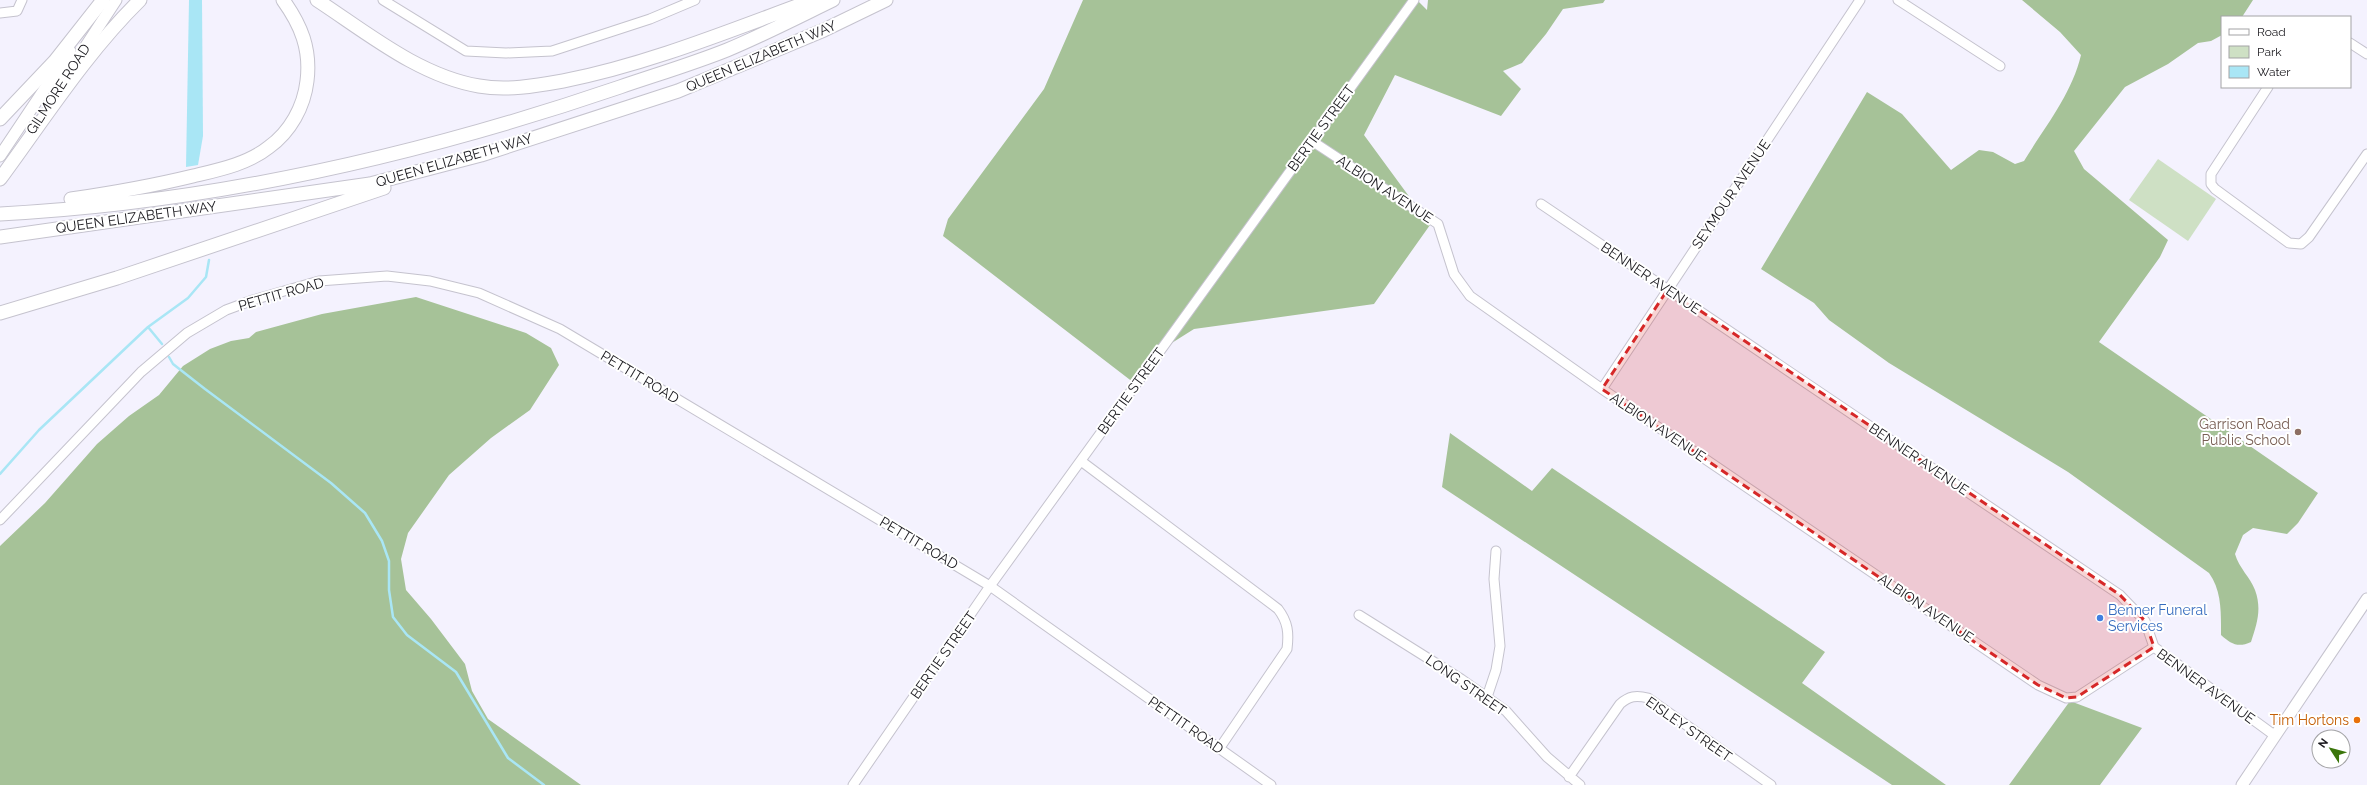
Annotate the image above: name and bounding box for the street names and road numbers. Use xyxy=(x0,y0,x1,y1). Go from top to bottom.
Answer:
street label: QUEEN ELIZABETH WAY xyxy=(683,17,839,95)
street label: GILMORE ROAD xyxy=(23,41,93,137)
street label: BERTIE STREET xyxy=(1284,81,1358,174)
street label: QUEEN ELIZABETH WAY xyxy=(374,130,534,190)
street label: SEYMOUR AVENUE xyxy=(1688,136,1774,252)
street label: ALBION AVENUE xyxy=(1334,152,1436,226)
street label: QUEEN ELIZABETH WAY xyxy=(55,198,217,236)
street label: BENNER AVENUE xyxy=(1598,239,1704,317)
street label: PETTIT ROAD xyxy=(236,274,326,314)
street label: BERTIE STREET xyxy=(1094,344,1168,437)
street label: PETTIT ROAD xyxy=(598,347,682,407)
street label: ALBION AVENUE xyxy=(1607,389,1709,465)
street label: BENNER AVENUE xyxy=(1866,420,1972,498)
street label: PETTIT ROAD xyxy=(877,513,961,573)
street label: ALBION AVENUE xyxy=(1875,570,1977,646)
street label: BERTIE STREET xyxy=(907,608,979,702)
street label: BENNER AVENUE xyxy=(2154,645,2258,727)
street label: LONG STREET xyxy=(1423,651,1510,719)
street label: PETTIT ROAD xyxy=(1145,693,1227,757)
street label: EISLEY STREET xyxy=(1643,693,1735,765)

